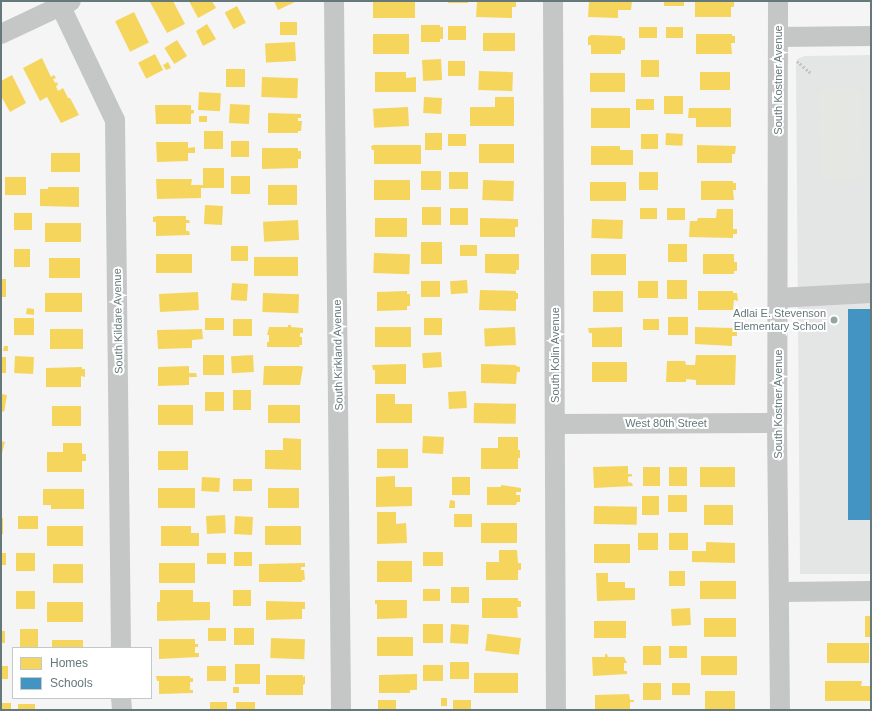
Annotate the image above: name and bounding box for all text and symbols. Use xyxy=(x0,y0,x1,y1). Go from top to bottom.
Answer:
street label: South Kostner Avenue xyxy=(771,25,785,135)
street label: South Kildare Avenue xyxy=(110,268,126,374)
street label: South Kirkland Avenue xyxy=(330,299,346,411)
street label: South Kolin Avenue xyxy=(548,307,562,403)
place label: Adlai E. Stevenson Elementary School xyxy=(733,307,826,333)
marker: Adlai E. Stevenson Elementary School xyxy=(829,315,839,325)
street label: South Kostner Avenue xyxy=(771,349,785,459)
street label: West 80th Street xyxy=(625,416,707,430)
legend xyxy=(12,647,152,699)
text: Homes xyxy=(50,656,88,670)
text: Schools xyxy=(50,676,93,690)

